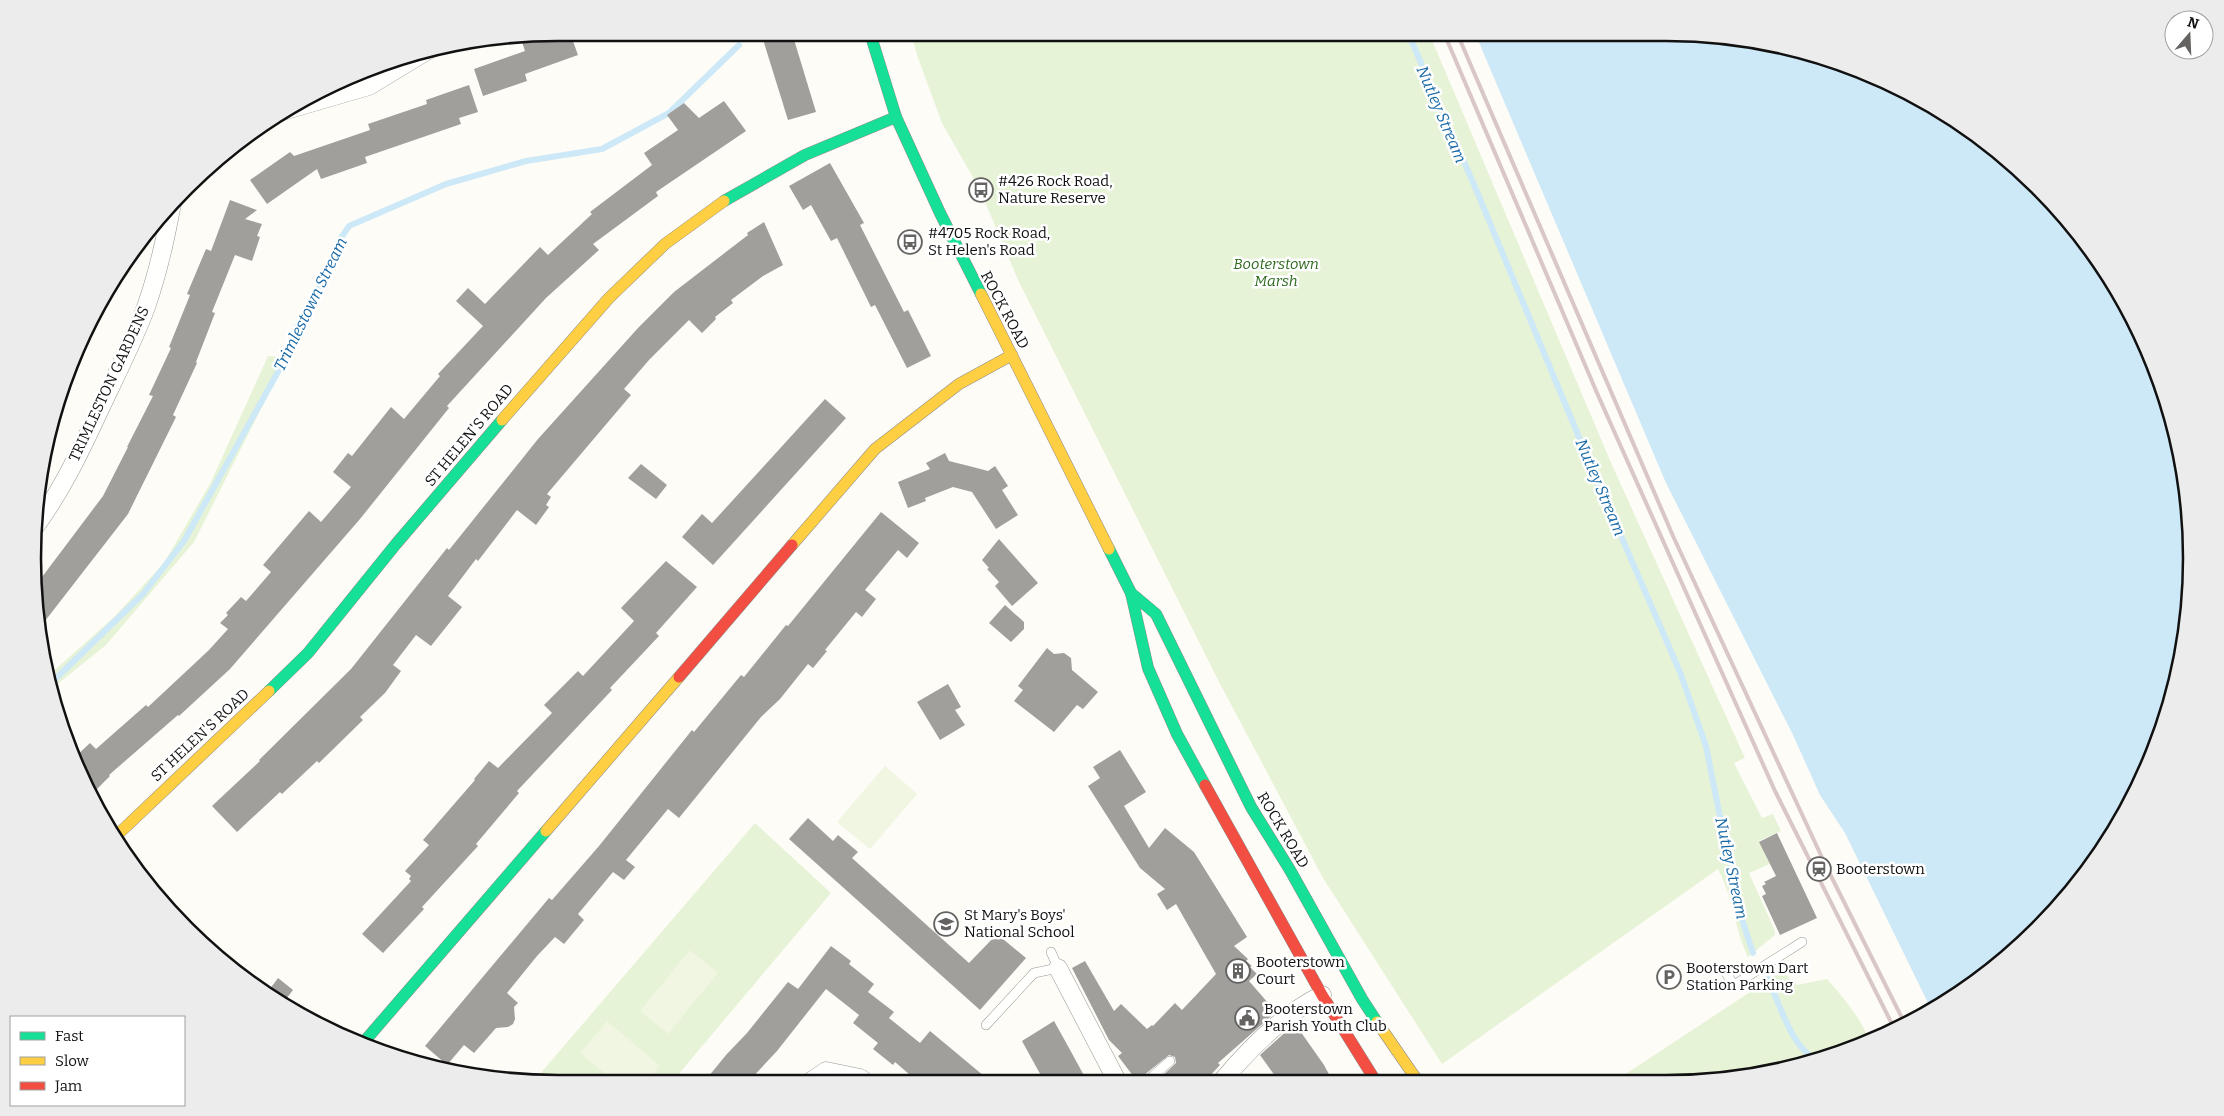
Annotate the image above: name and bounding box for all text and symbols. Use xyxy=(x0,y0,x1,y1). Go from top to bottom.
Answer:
north arrow xyxy=(2164,10,2214,60)
text: N xyxy=(2185,13,2201,33)
water label: Nutley Stream xyxy=(1413,63,1471,166)
place label: #426 Rock Road, Nature Reserve xyxy=(998,172,1113,207)
bus stop icon: #426 Rock Road, Nature Reserve xyxy=(968,177,994,203)
place label: #4705 Rock Road, St Helen's Road xyxy=(928,224,1050,259)
bus stop icon: #4705 Rock Road, St Helen's Road xyxy=(897,229,923,255)
water label: Trimlestown Stream xyxy=(270,234,351,374)
park label: Booterstown Marsh xyxy=(1233,255,1319,290)
street label: ROCK ROAD xyxy=(977,268,1033,352)
street label: TRIMLESTON GARDENS xyxy=(65,304,153,464)
street label: ST HELEN'S ROAD xyxy=(421,380,517,490)
water label: Nutley Stream xyxy=(1572,436,1630,539)
street label: ST HELEN'S ROAD xyxy=(147,685,253,785)
street label: ROCK ROAD xyxy=(1253,789,1313,871)
water label: Nutley Stream xyxy=(1711,815,1752,921)
station icon: Booterstown xyxy=(1806,856,1832,882)
place label: Booterstown xyxy=(1836,860,1925,878)
place label: St Mary's Boys' National School xyxy=(964,906,1075,941)
school or university icon: St Mary's Boys' National School xyxy=(933,911,959,937)
place label: Booterstown Court xyxy=(1256,953,1345,988)
building icon: Booterstown Court xyxy=(1225,958,1251,984)
place label: Booterstown Dart Station Parking xyxy=(1686,959,1809,994)
parking icon: Booterstown Dart Station Parking xyxy=(1656,964,1682,990)
place label: Booterstown Parish Youth Club xyxy=(1264,1000,1387,1035)
public building icon: Booterstown Parish Youth Club xyxy=(1234,1005,1260,1031)
legend xyxy=(10,1016,185,1106)
text: Fast xyxy=(55,1027,84,1045)
text: Slow xyxy=(55,1052,90,1070)
text: Jam xyxy=(54,1077,83,1095)

